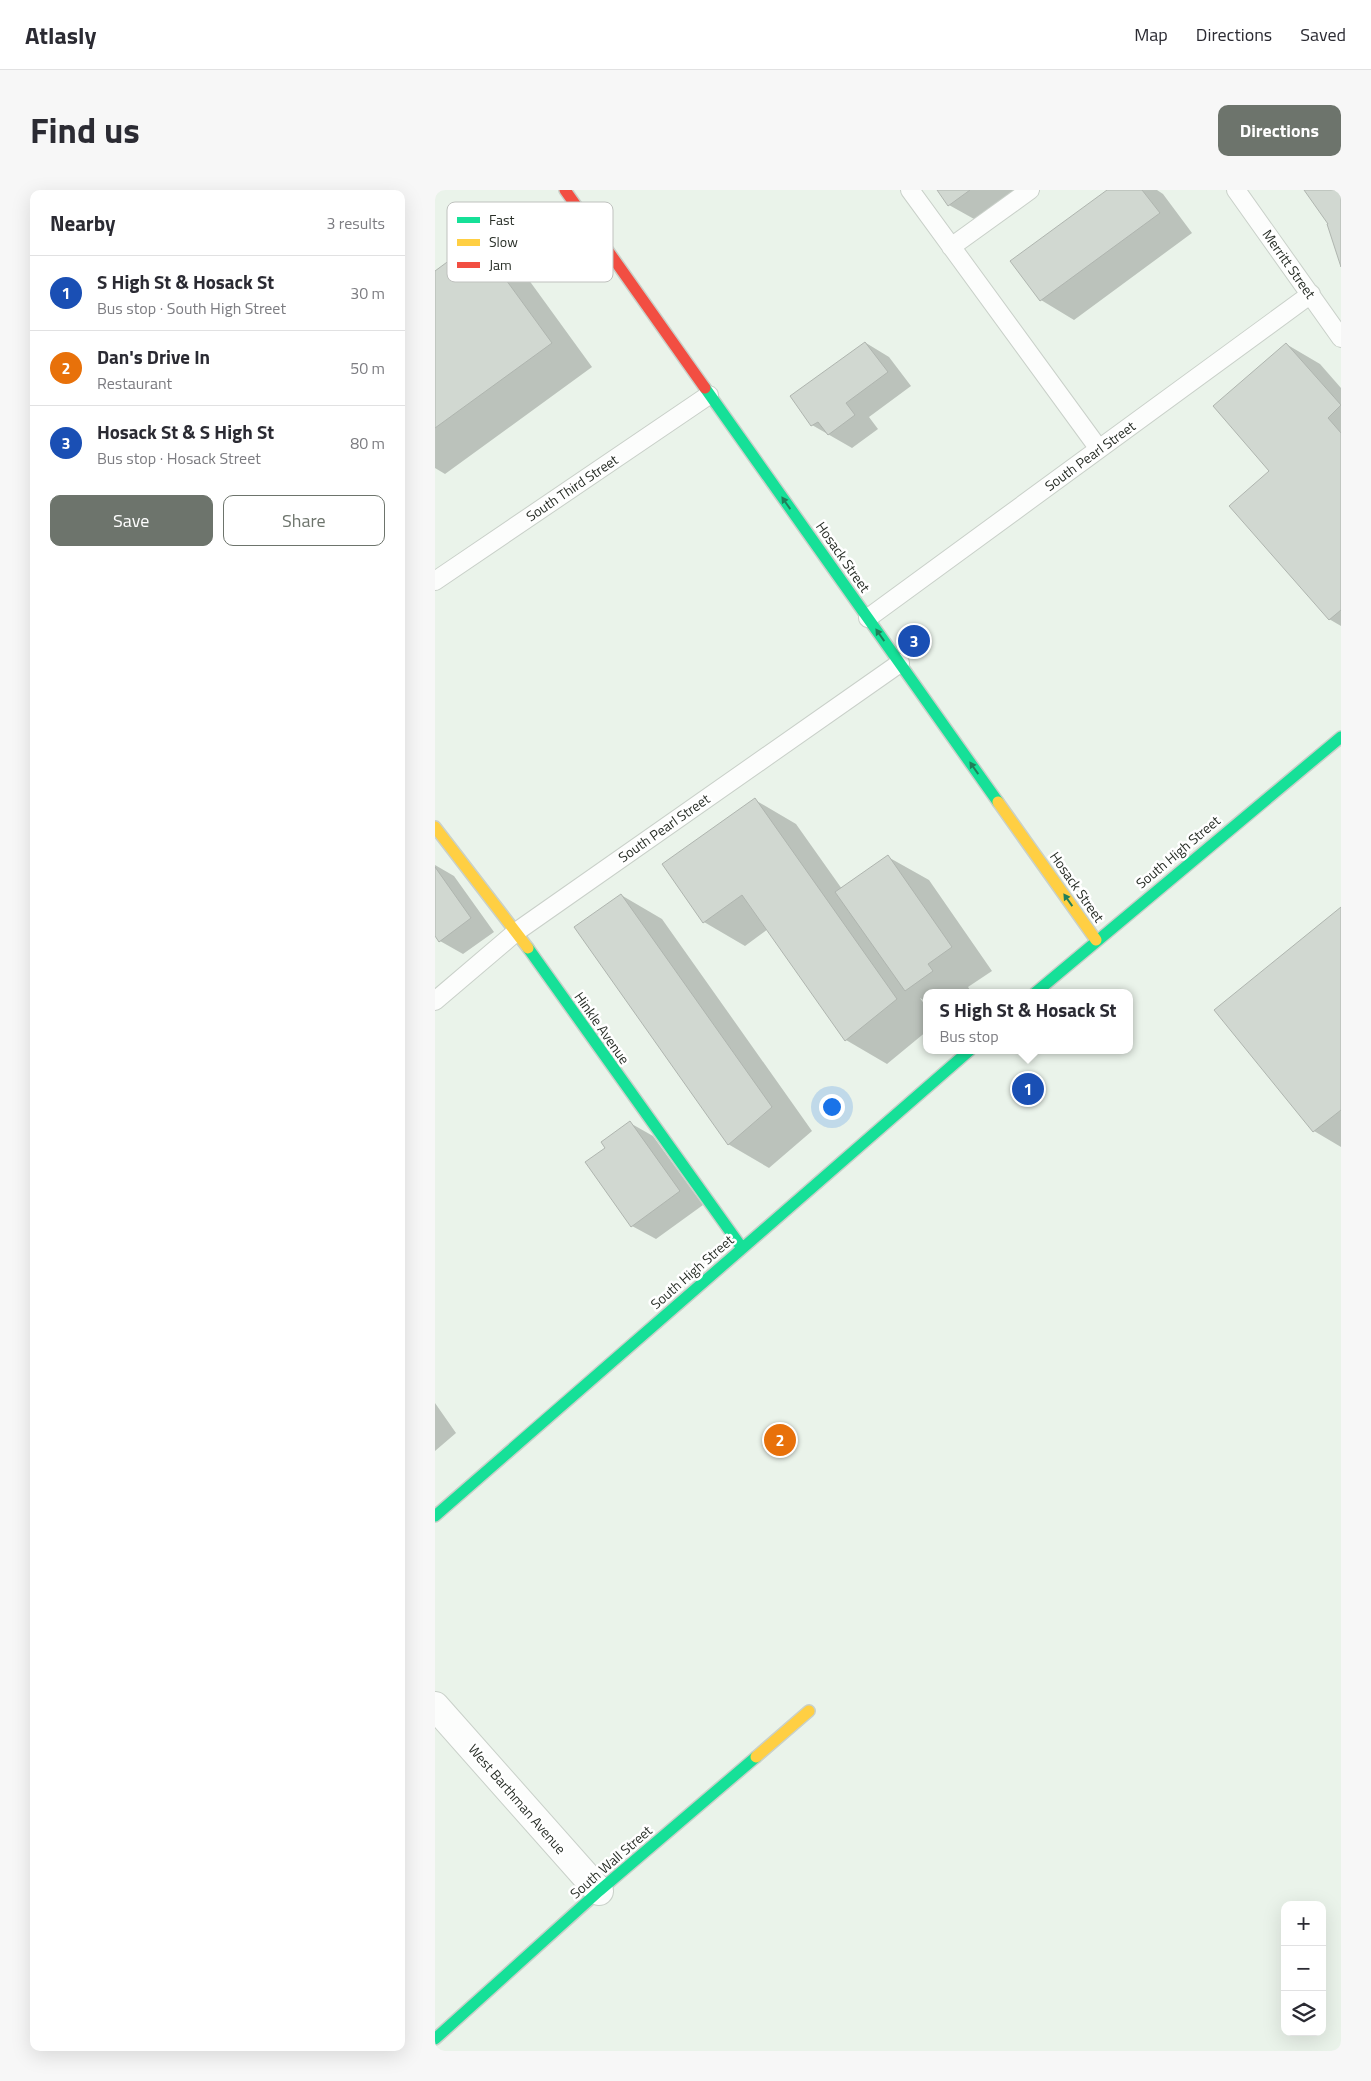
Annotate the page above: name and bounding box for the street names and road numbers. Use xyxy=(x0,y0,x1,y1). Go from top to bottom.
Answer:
street label: Merritt Street xyxy=(1258,225,1321,303)
street label: South Pearl Street xyxy=(1040,415,1139,496)
street label: South Third Street xyxy=(521,449,622,526)
street label: Hosack Street xyxy=(811,517,876,597)
street label: South Pearl Street xyxy=(614,788,714,867)
street label: South High Street xyxy=(1131,810,1224,893)
street label: Hosack Street xyxy=(1045,847,1110,927)
street label: Hinkle Avenue xyxy=(570,987,635,1068)
street label: South High Street xyxy=(645,1229,738,1314)
street label: West Barthman Avenue xyxy=(464,1739,571,1858)
street label: South Wall Street xyxy=(565,1820,656,1903)

